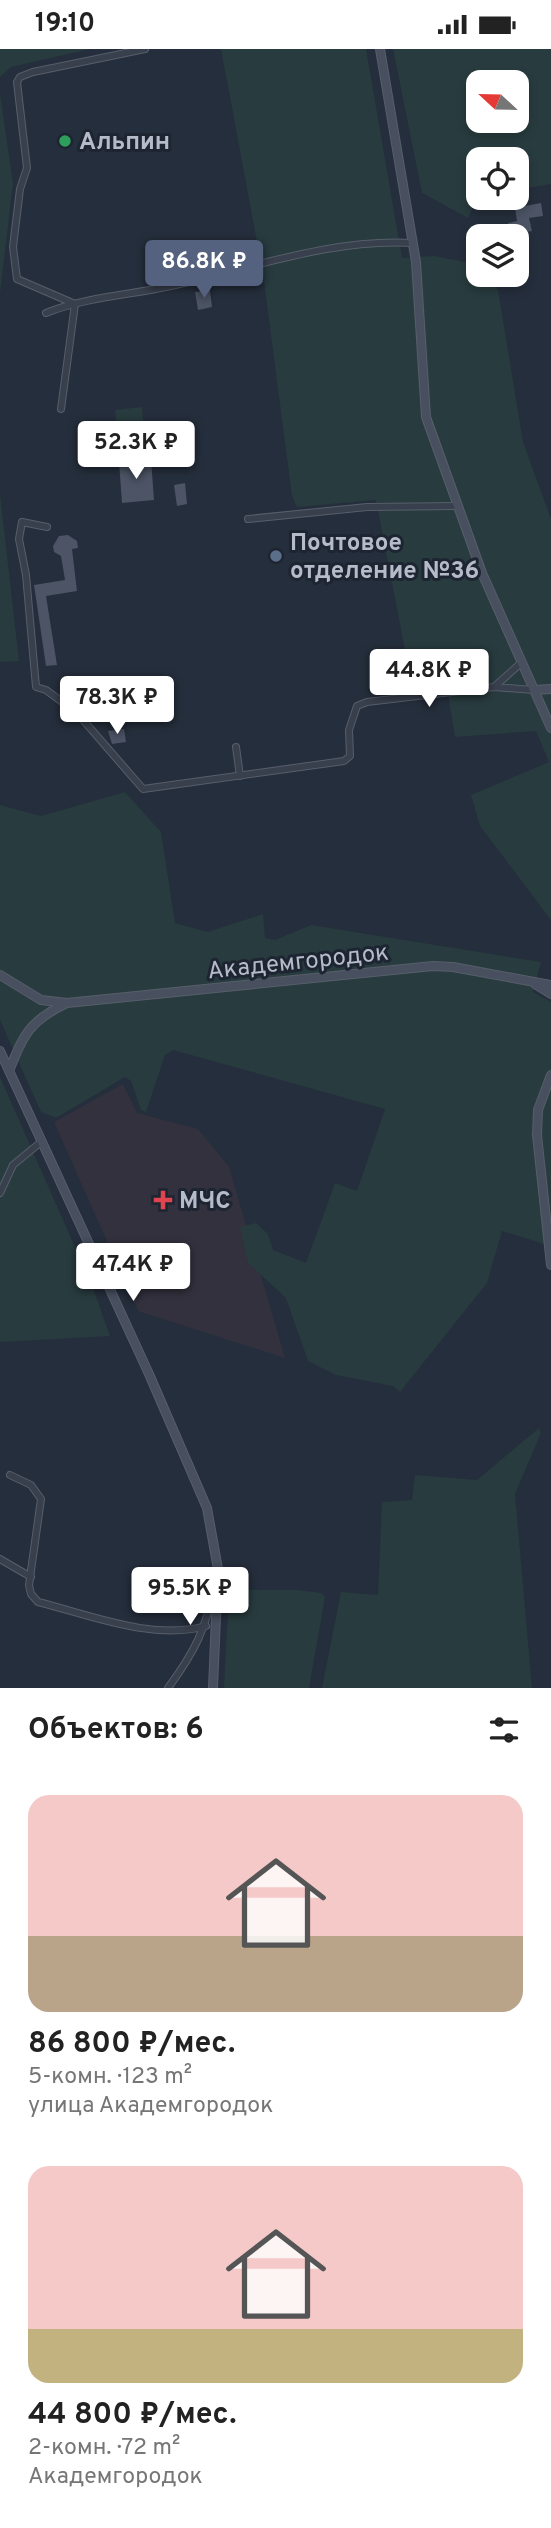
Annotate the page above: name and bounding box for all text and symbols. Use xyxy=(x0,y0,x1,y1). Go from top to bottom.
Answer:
text: 19:10 xyxy=(35,8,95,41)
north arrow xyxy=(466,70,528,133)
map controls xyxy=(466,70,529,287)
place label: Альпин xyxy=(79,128,170,158)
marker: Альпин xyxy=(57,133,73,149)
button: locate xyxy=(466,147,529,210)
button: layers xyxy=(466,224,529,287)
pin: 86.8K ₽ xyxy=(139,240,269,300)
text: 86.8K ₽ xyxy=(161,248,247,277)
pin: 52.3K ₽ xyxy=(71,421,201,481)
text: 52.3K ₽ xyxy=(94,429,178,458)
place label: Почтовое отделение №36 xyxy=(290,529,479,587)
marker: Почтовое отделение №36 xyxy=(268,548,284,564)
pin: 44.8K ₽ xyxy=(364,649,494,709)
text: 44.8K ₽ xyxy=(386,657,472,686)
pin: 78.3K ₽ xyxy=(52,677,182,736)
text: 78.3K ₽ xyxy=(76,684,158,713)
street label: Академгородок xyxy=(206,939,390,987)
place label: МЧС xyxy=(179,1187,230,1217)
marker: МЧС xyxy=(153,1190,173,1210)
pin: 47.4K ₽ xyxy=(68,1243,198,1303)
text: 47.4K ₽ xyxy=(92,1251,174,1280)
pin: 95.5K ₽ xyxy=(125,1567,255,1627)
text: 95.5K ₽ xyxy=(148,1575,232,1604)
icon: filters xyxy=(485,1711,523,1749)
text: Объектов: 6 xyxy=(28,1712,204,1749)
icon: home xyxy=(213,1840,339,1966)
text: 86 800 ₽/мес. xyxy=(28,2026,235,2063)
text: 5-комн. · 123 m² xyxy=(28,2063,192,2092)
text: улица Академгородок xyxy=(28,2092,273,2121)
icon: home xyxy=(213,2211,339,2337)
text: 44 800 ₽/мес. xyxy=(28,2397,237,2434)
text: 2-комн. · 72 m² xyxy=(28,2434,180,2463)
text: Академгородок xyxy=(28,2463,203,2492)

